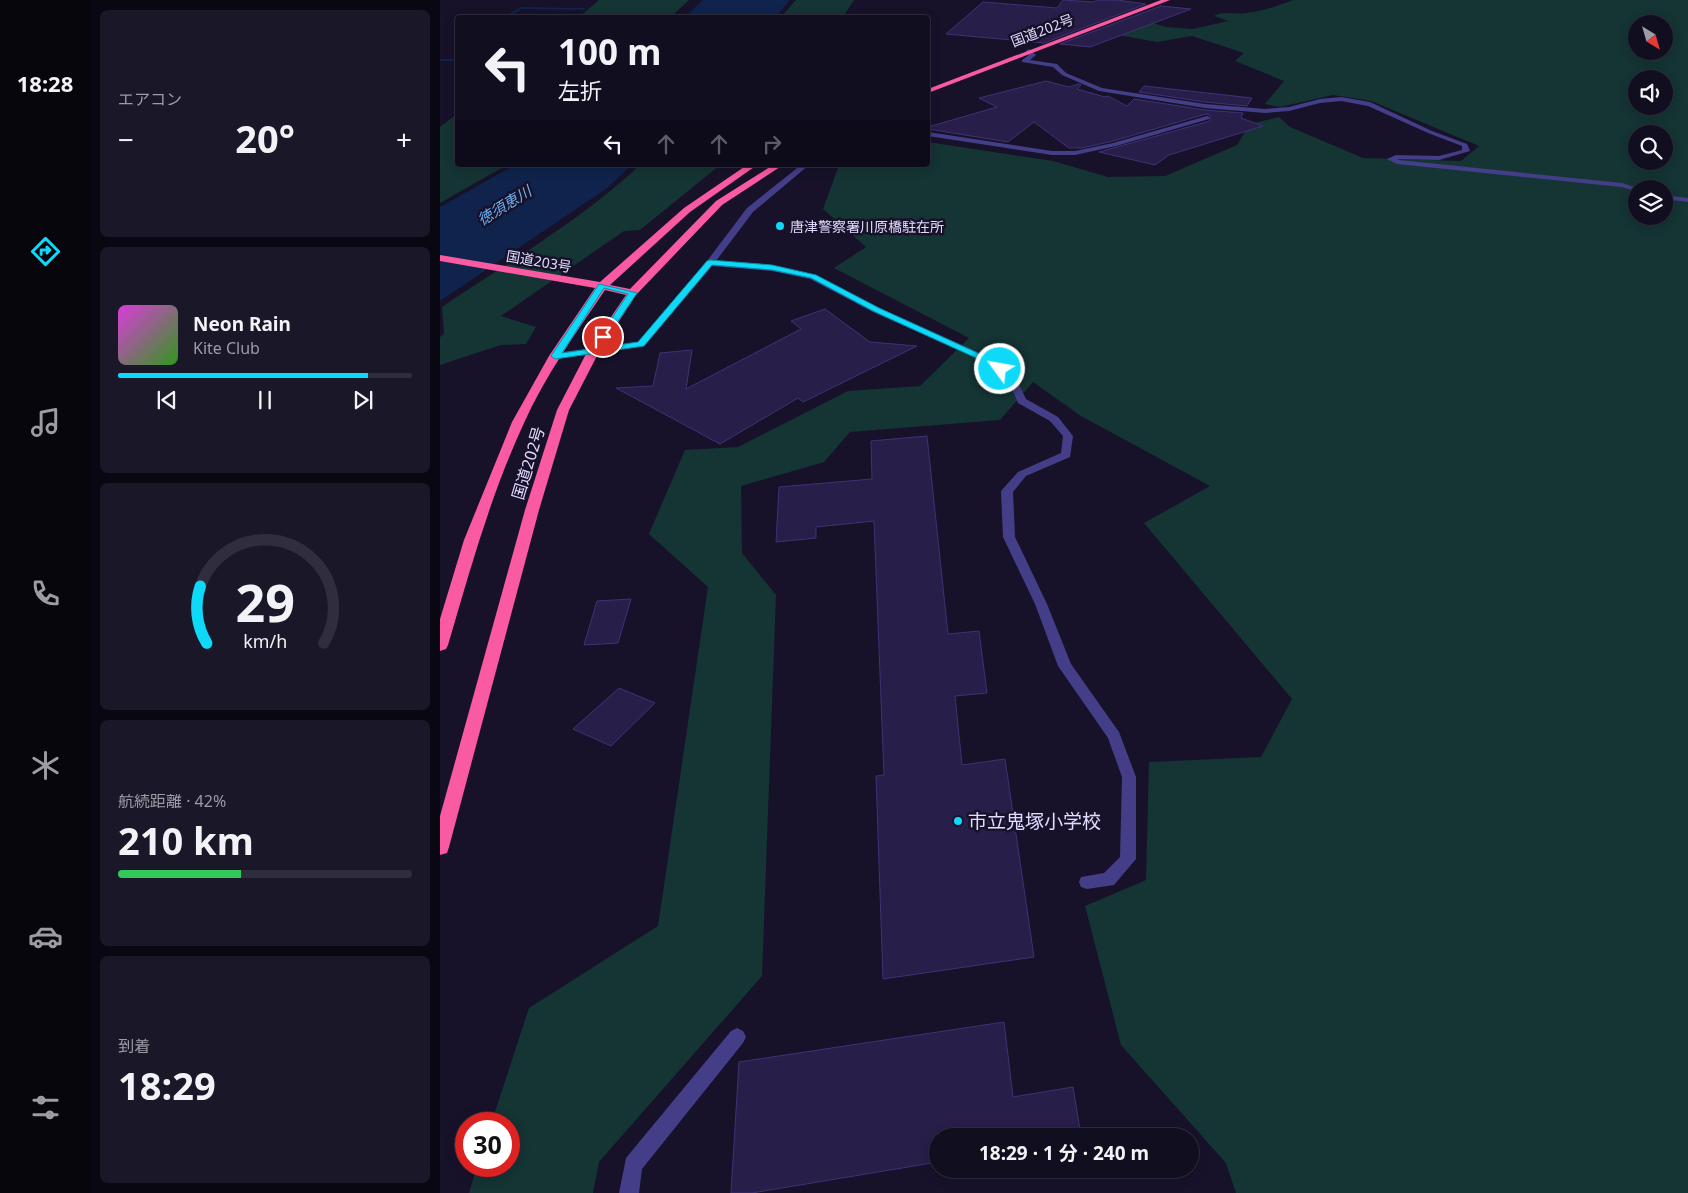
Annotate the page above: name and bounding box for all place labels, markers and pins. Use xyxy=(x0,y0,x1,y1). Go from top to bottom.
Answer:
place label: 唐津警察署川原橋駐在所 xyxy=(790,217,944,236)
marker: 唐津警察署川原橋駐在所 xyxy=(774,220,786,232)
pin xyxy=(582,316,624,358)
place label: 市立鬼塚小学校 xyxy=(968,808,1101,834)
marker: 市立鬼塚小学校 xyxy=(952,815,964,827)

